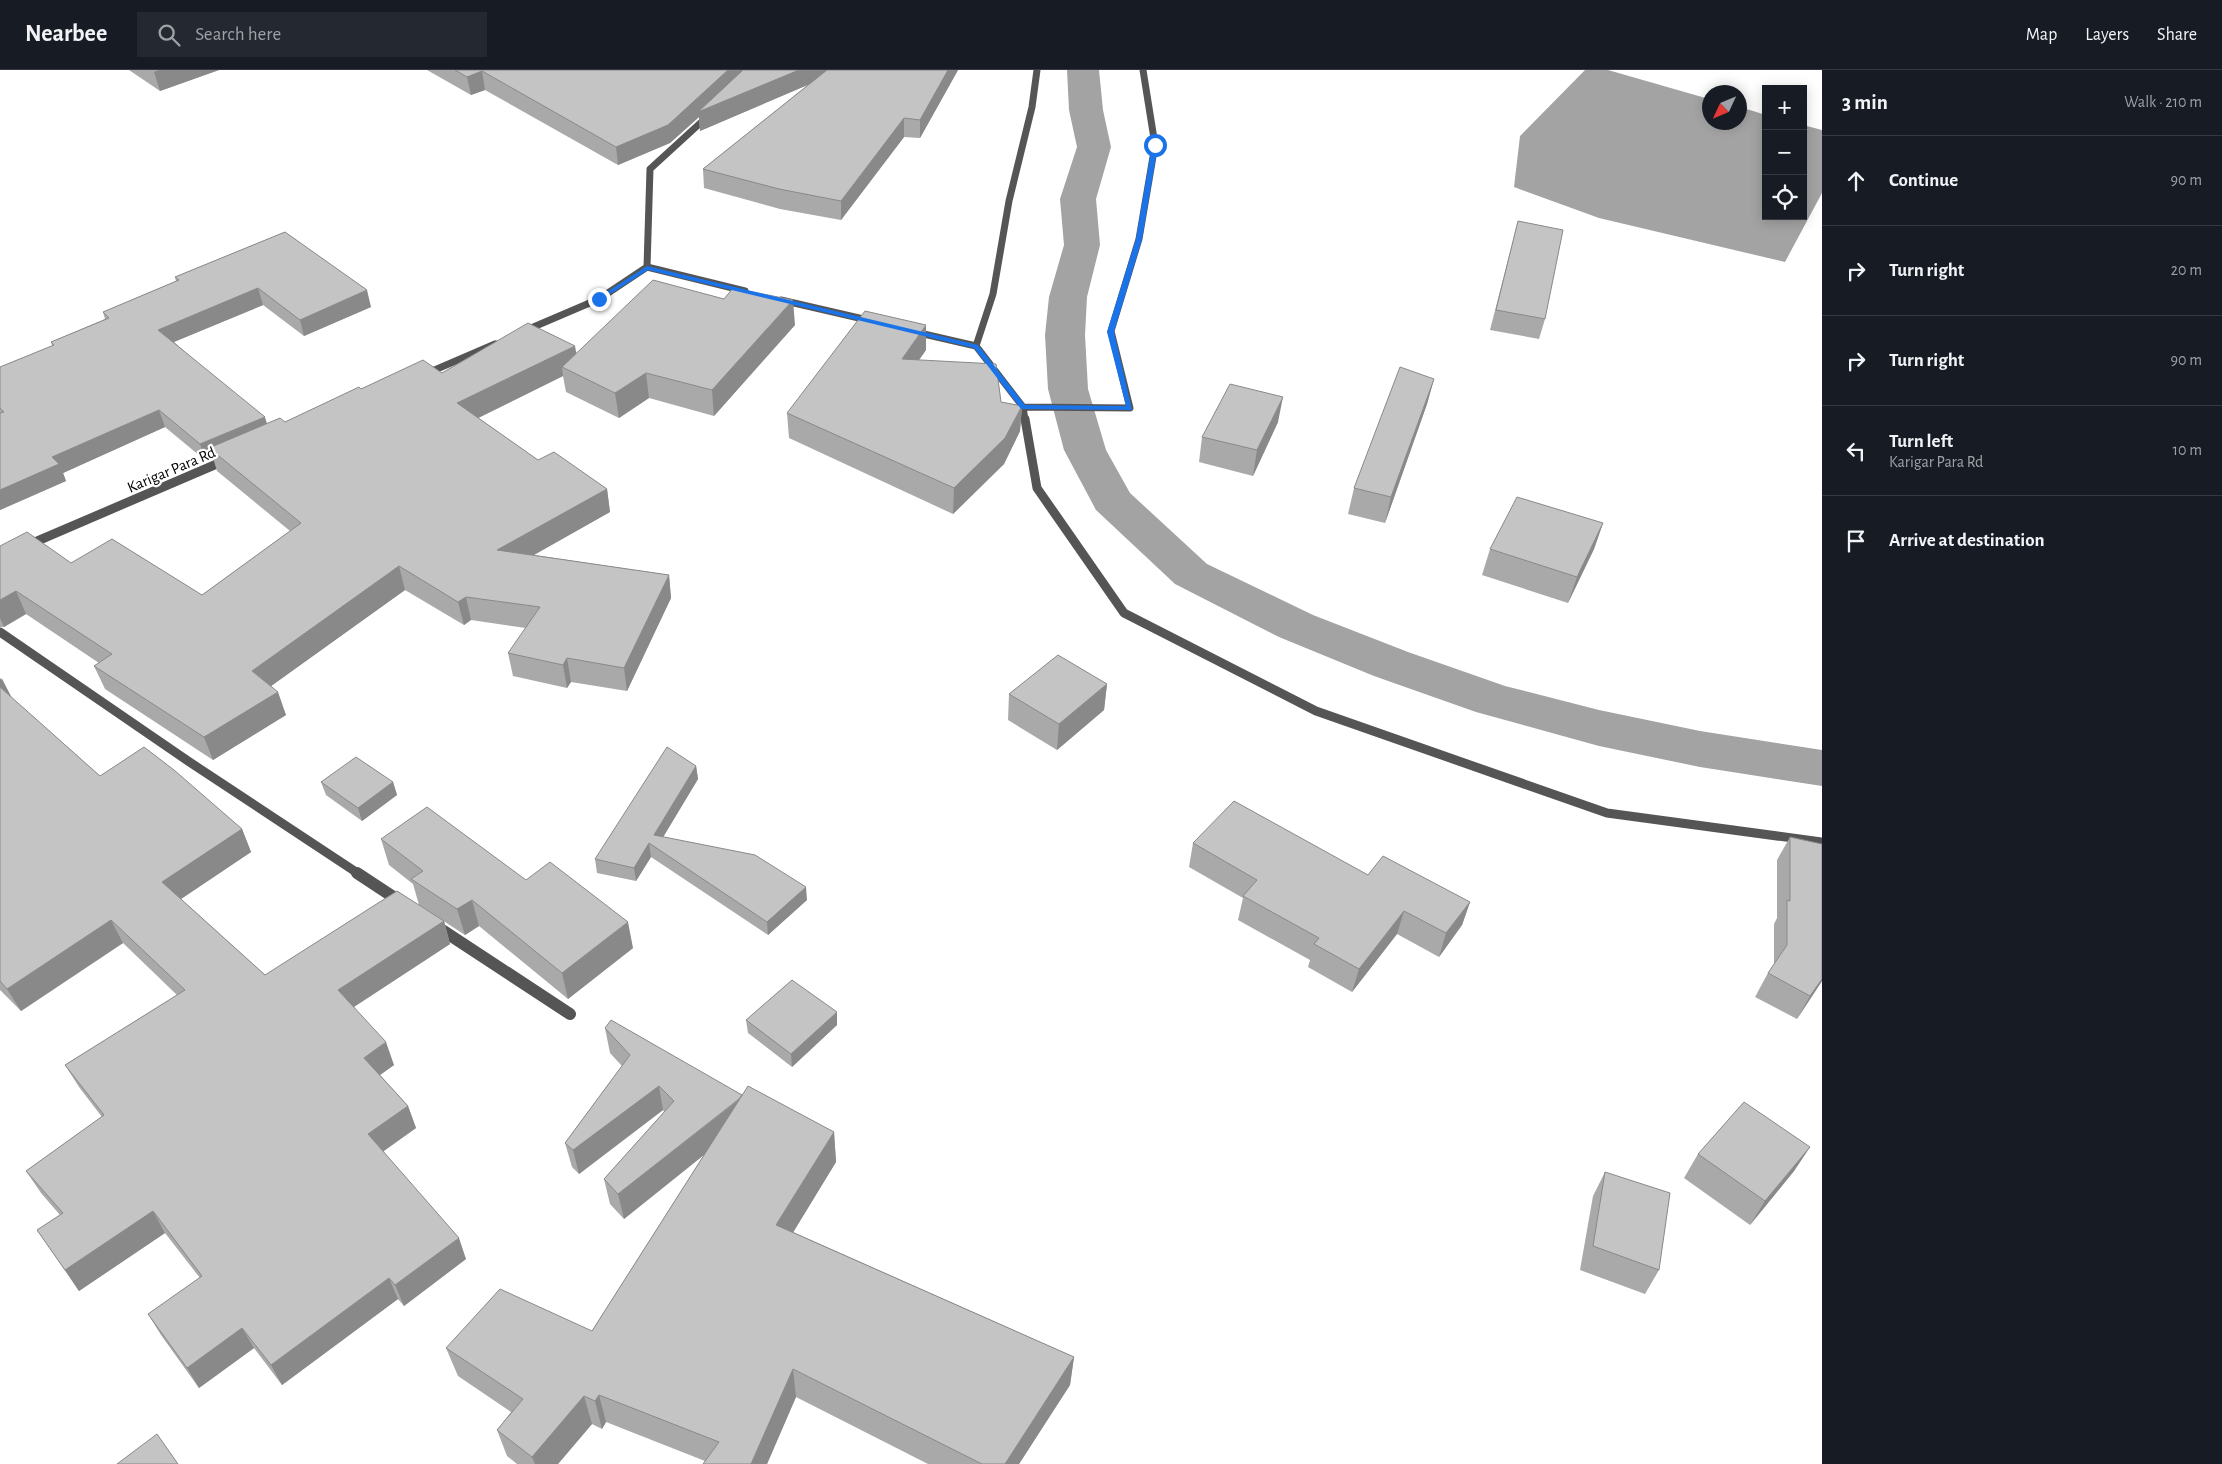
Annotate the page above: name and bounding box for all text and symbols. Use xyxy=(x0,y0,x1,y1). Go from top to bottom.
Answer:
search box xyxy=(137,12,487,57)
icon: search xyxy=(155,21,183,49)
text: Nearbee xyxy=(25,22,107,46)
text: Search here xyxy=(195,25,281,44)
text: Map xyxy=(2026,26,2057,44)
text: Layers xyxy=(2085,26,2129,44)
text: Share xyxy=(2157,26,2197,44)
north arrow xyxy=(1702,85,1747,130)
map controls xyxy=(1762,85,1807,220)
button: + xyxy=(1762,85,1807,130)
text: 3 min xyxy=(1842,92,1888,113)
text: Walk · 210 m xyxy=(2124,94,2202,110)
button: − xyxy=(1762,130,1807,175)
route start xyxy=(1144,134,1167,157)
icon: ahead xyxy=(1842,167,1870,195)
text: Continue xyxy=(1889,171,1958,190)
text: 90 m xyxy=(2171,172,2202,188)
button: locate xyxy=(1762,175,1807,220)
icon: right xyxy=(1842,257,1870,285)
text: Turn right xyxy=(1889,261,1964,280)
text: 20 m xyxy=(2171,262,2202,278)
route end xyxy=(588,288,611,311)
icon: right xyxy=(1842,347,1870,375)
text: Turn right xyxy=(1889,351,1964,370)
text: 90 m xyxy=(2171,352,2202,368)
text: Turn left xyxy=(1889,432,1953,451)
icon: left xyxy=(1842,437,1870,465)
text: 10 m xyxy=(2173,442,2202,458)
street label: Karigar Para Rd xyxy=(125,444,218,496)
text: Karigar Para Rd xyxy=(1889,454,1983,470)
icon: arrive xyxy=(1842,527,1870,555)
text: Arrive at destination xyxy=(1889,531,2045,550)

